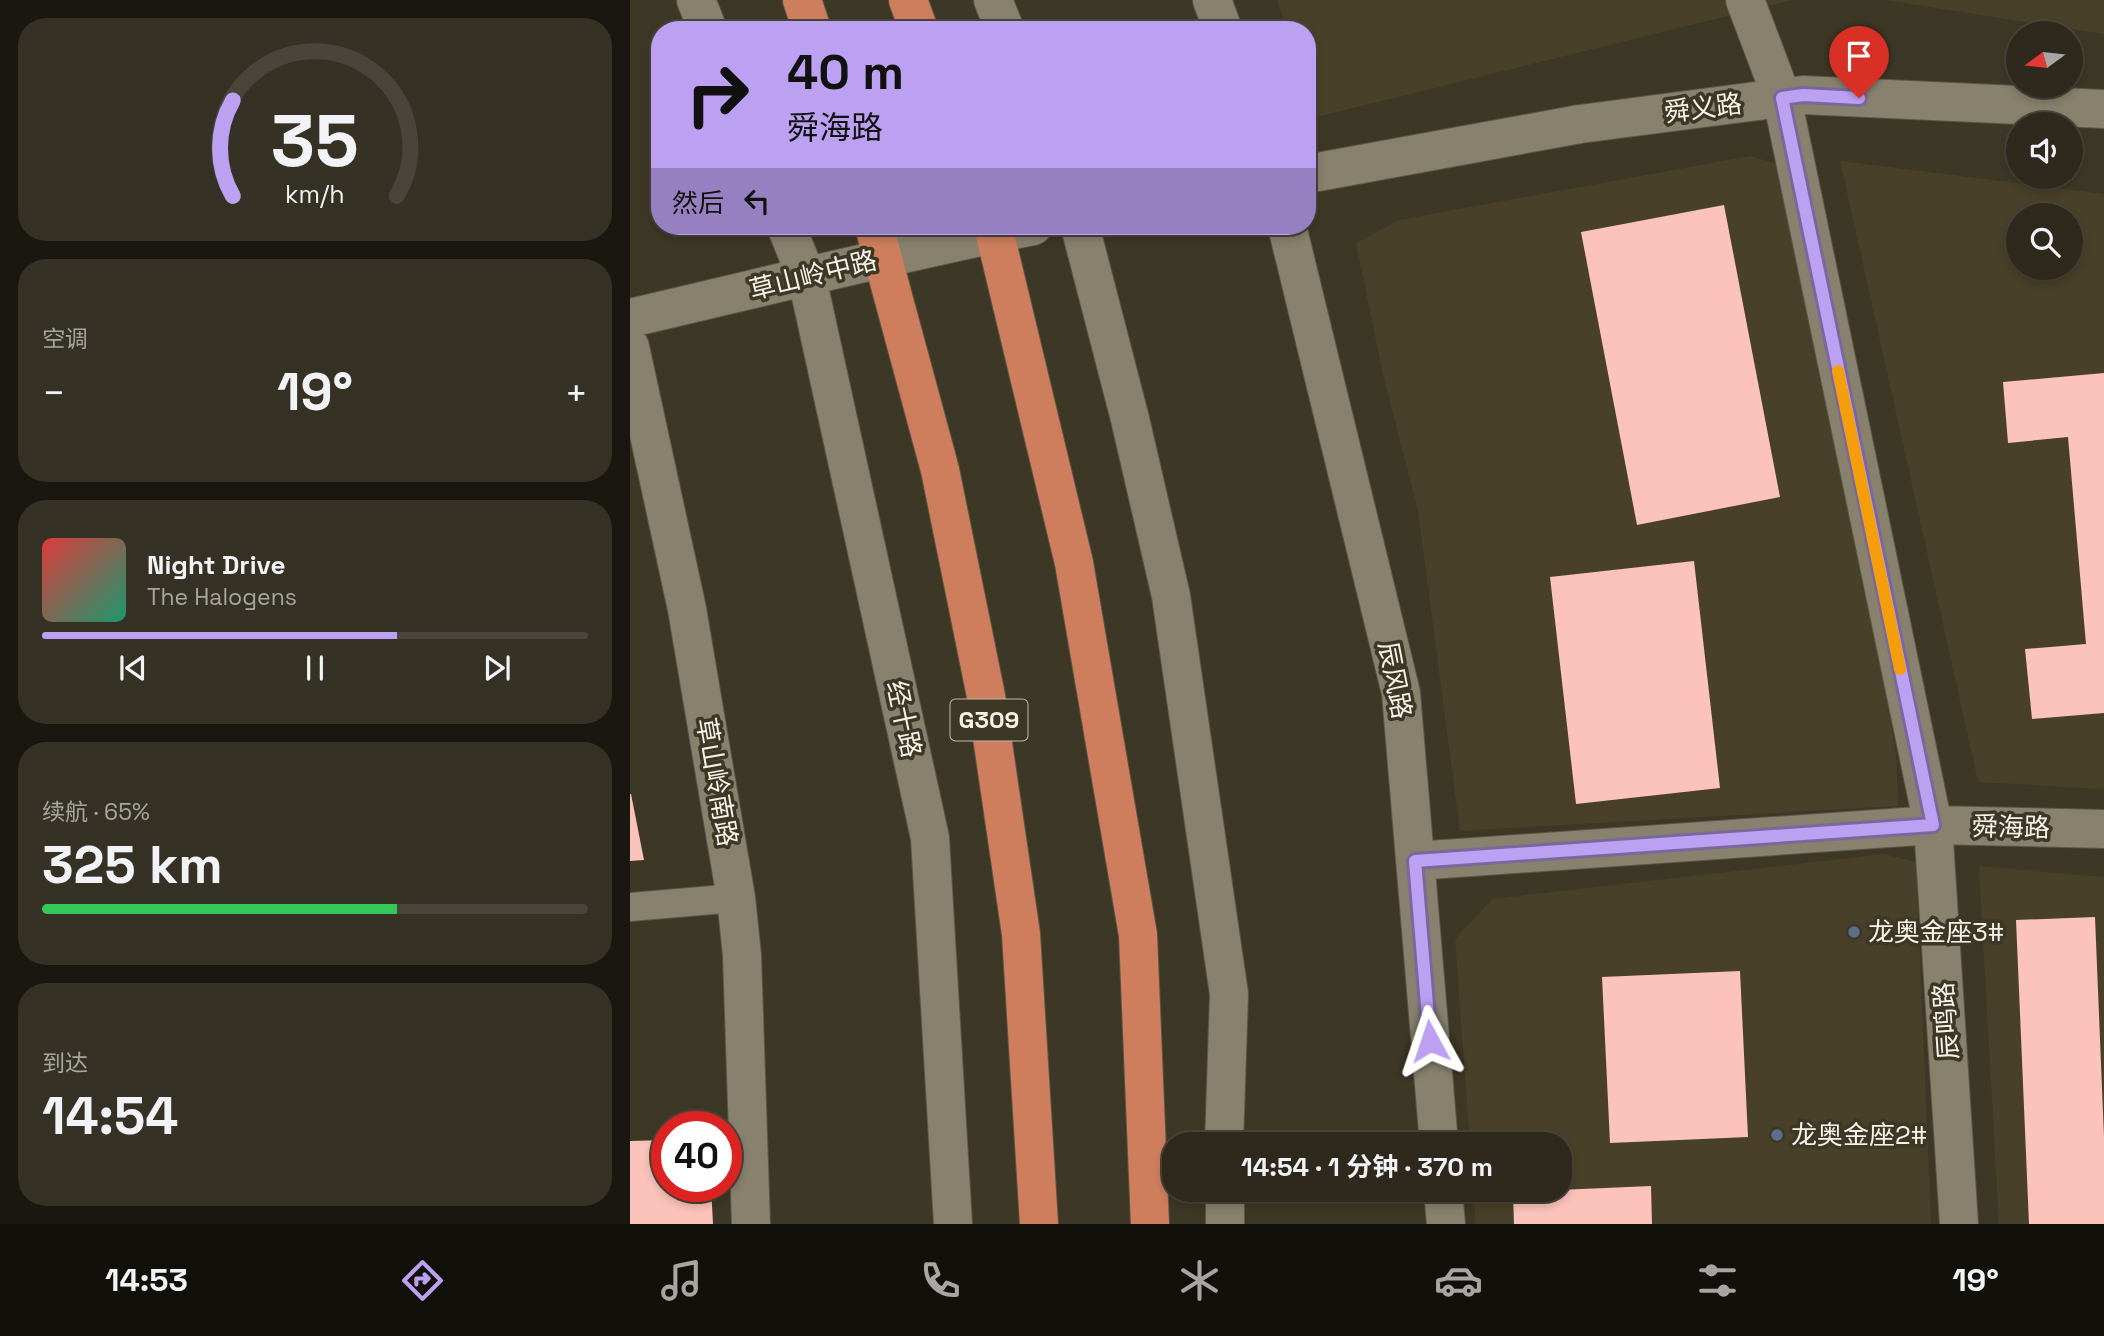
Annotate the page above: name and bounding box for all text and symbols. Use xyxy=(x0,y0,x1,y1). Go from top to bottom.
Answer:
north arrow xyxy=(2006,21,2082,98)
map controls xyxy=(2006,21,2083,280)
pin xyxy=(1829,26,1889,98)
icon: arrive xyxy=(1840,37,1878,75)
text: 40 m xyxy=(787,41,904,103)
icon: right xyxy=(672,49,763,140)
street label: 舜义路 xyxy=(1662,86,1744,130)
text: 35 xyxy=(271,94,359,187)
text: 舜海路 xyxy=(787,108,883,148)
button: sound xyxy=(2006,112,2083,189)
text: km/h xyxy=(285,177,345,209)
icon: left xyxy=(738,182,776,220)
text: 然后 xyxy=(672,186,724,220)
button: search xyxy=(2006,203,2083,280)
street label: 草山岭中路 xyxy=(746,243,880,307)
text: 空调 xyxy=(42,324,88,354)
text: 19° xyxy=(277,359,353,425)
text: − xyxy=(42,369,66,417)
text: + xyxy=(564,369,588,417)
text: Night Drive xyxy=(147,548,285,582)
text: The Halogens xyxy=(147,582,297,612)
street label: 辰风路 xyxy=(1371,638,1419,722)
icon: previous xyxy=(114,649,152,687)
icon: pause xyxy=(296,649,334,687)
icon: next xyxy=(478,649,516,687)
street label: 经十路 xyxy=(879,677,929,761)
road number: G309 xyxy=(950,700,1028,740)
street label: 草山岭南路 xyxy=(689,715,745,849)
text: 续航 · 65% xyxy=(42,797,150,827)
street label: 舜海路 xyxy=(1972,809,2050,845)
text: 325 km xyxy=(42,832,223,898)
place label: 龙奥金座3# xyxy=(1868,915,2004,949)
marker: 龙奥金座3# xyxy=(1846,924,1862,940)
street label: 辰鸣路 xyxy=(1926,981,1966,1061)
position arrow xyxy=(1393,1004,1467,1078)
text: 到达 xyxy=(42,1048,88,1078)
text: 14:54 xyxy=(42,1083,178,1149)
speed limit sign: 40 xyxy=(651,1111,742,1202)
place label: 龙奥金座2# xyxy=(1791,1118,1927,1152)
marker: 龙奥金座2# xyxy=(1769,1127,1785,1143)
text: 14:54 · 1 分钟 · 370 m xyxy=(1241,1150,1493,1184)
icon: directions xyxy=(398,1256,447,1305)
icon: music xyxy=(657,1256,706,1305)
icon: phone xyxy=(916,1256,965,1305)
icon: climate xyxy=(1175,1256,1224,1305)
icon: car xyxy=(1434,1256,1483,1305)
icon: filters xyxy=(1693,1256,1742,1305)
text: 14:53 xyxy=(105,1260,188,1300)
text: 19° xyxy=(1952,1260,1999,1300)

